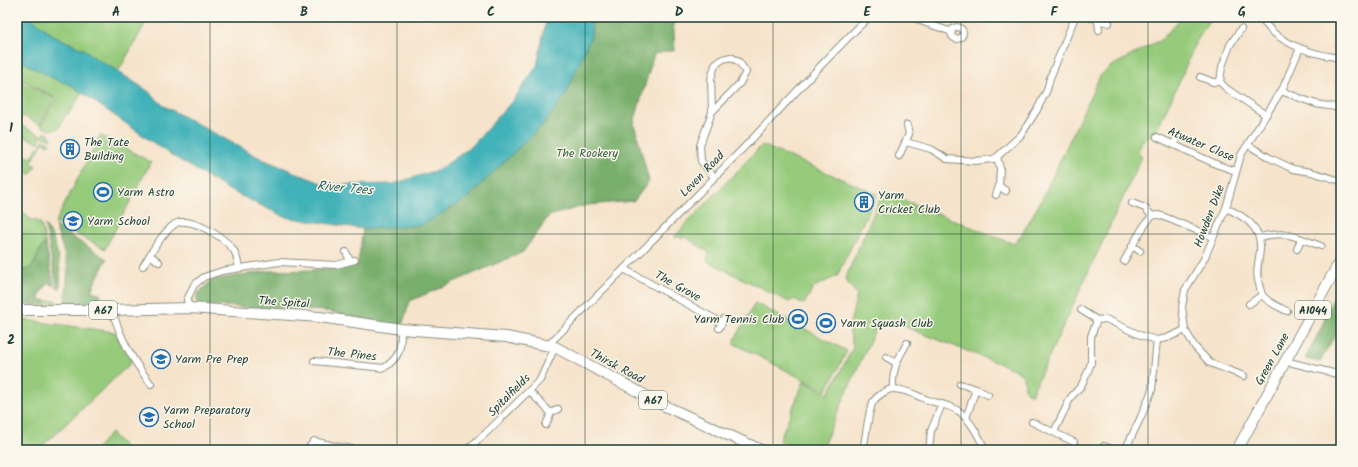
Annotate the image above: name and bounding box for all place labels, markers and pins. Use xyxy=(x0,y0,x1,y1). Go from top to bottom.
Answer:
place label: The Tate Building xyxy=(84,133,130,166)
building icon: The Tate Building xyxy=(59,138,81,160)
sports icon: Yarm Astro xyxy=(92,181,114,203)
place label: Yarm Astro xyxy=(117,183,174,202)
place label: Yarm Cricket Club xyxy=(878,186,941,219)
building icon: Yarm Cricket Club xyxy=(853,191,875,213)
school or university icon: Yarm School xyxy=(62,210,84,232)
place label: Yarm School xyxy=(87,212,150,231)
sports icon: Yarm Tennis Club xyxy=(787,308,809,330)
place label: Yarm Tennis Club xyxy=(694,310,785,329)
sports icon: Yarm Squash Club xyxy=(815,312,837,334)
place label: Yarm Squash Club xyxy=(840,314,934,333)
school or university icon: Yarm Pre Prep xyxy=(150,348,172,370)
place label: Yarm Pre Prep xyxy=(175,350,248,369)
place label: Yarm Preparatory School xyxy=(163,401,251,434)
school or university icon: Yarm Preparatory School xyxy=(138,406,160,428)

